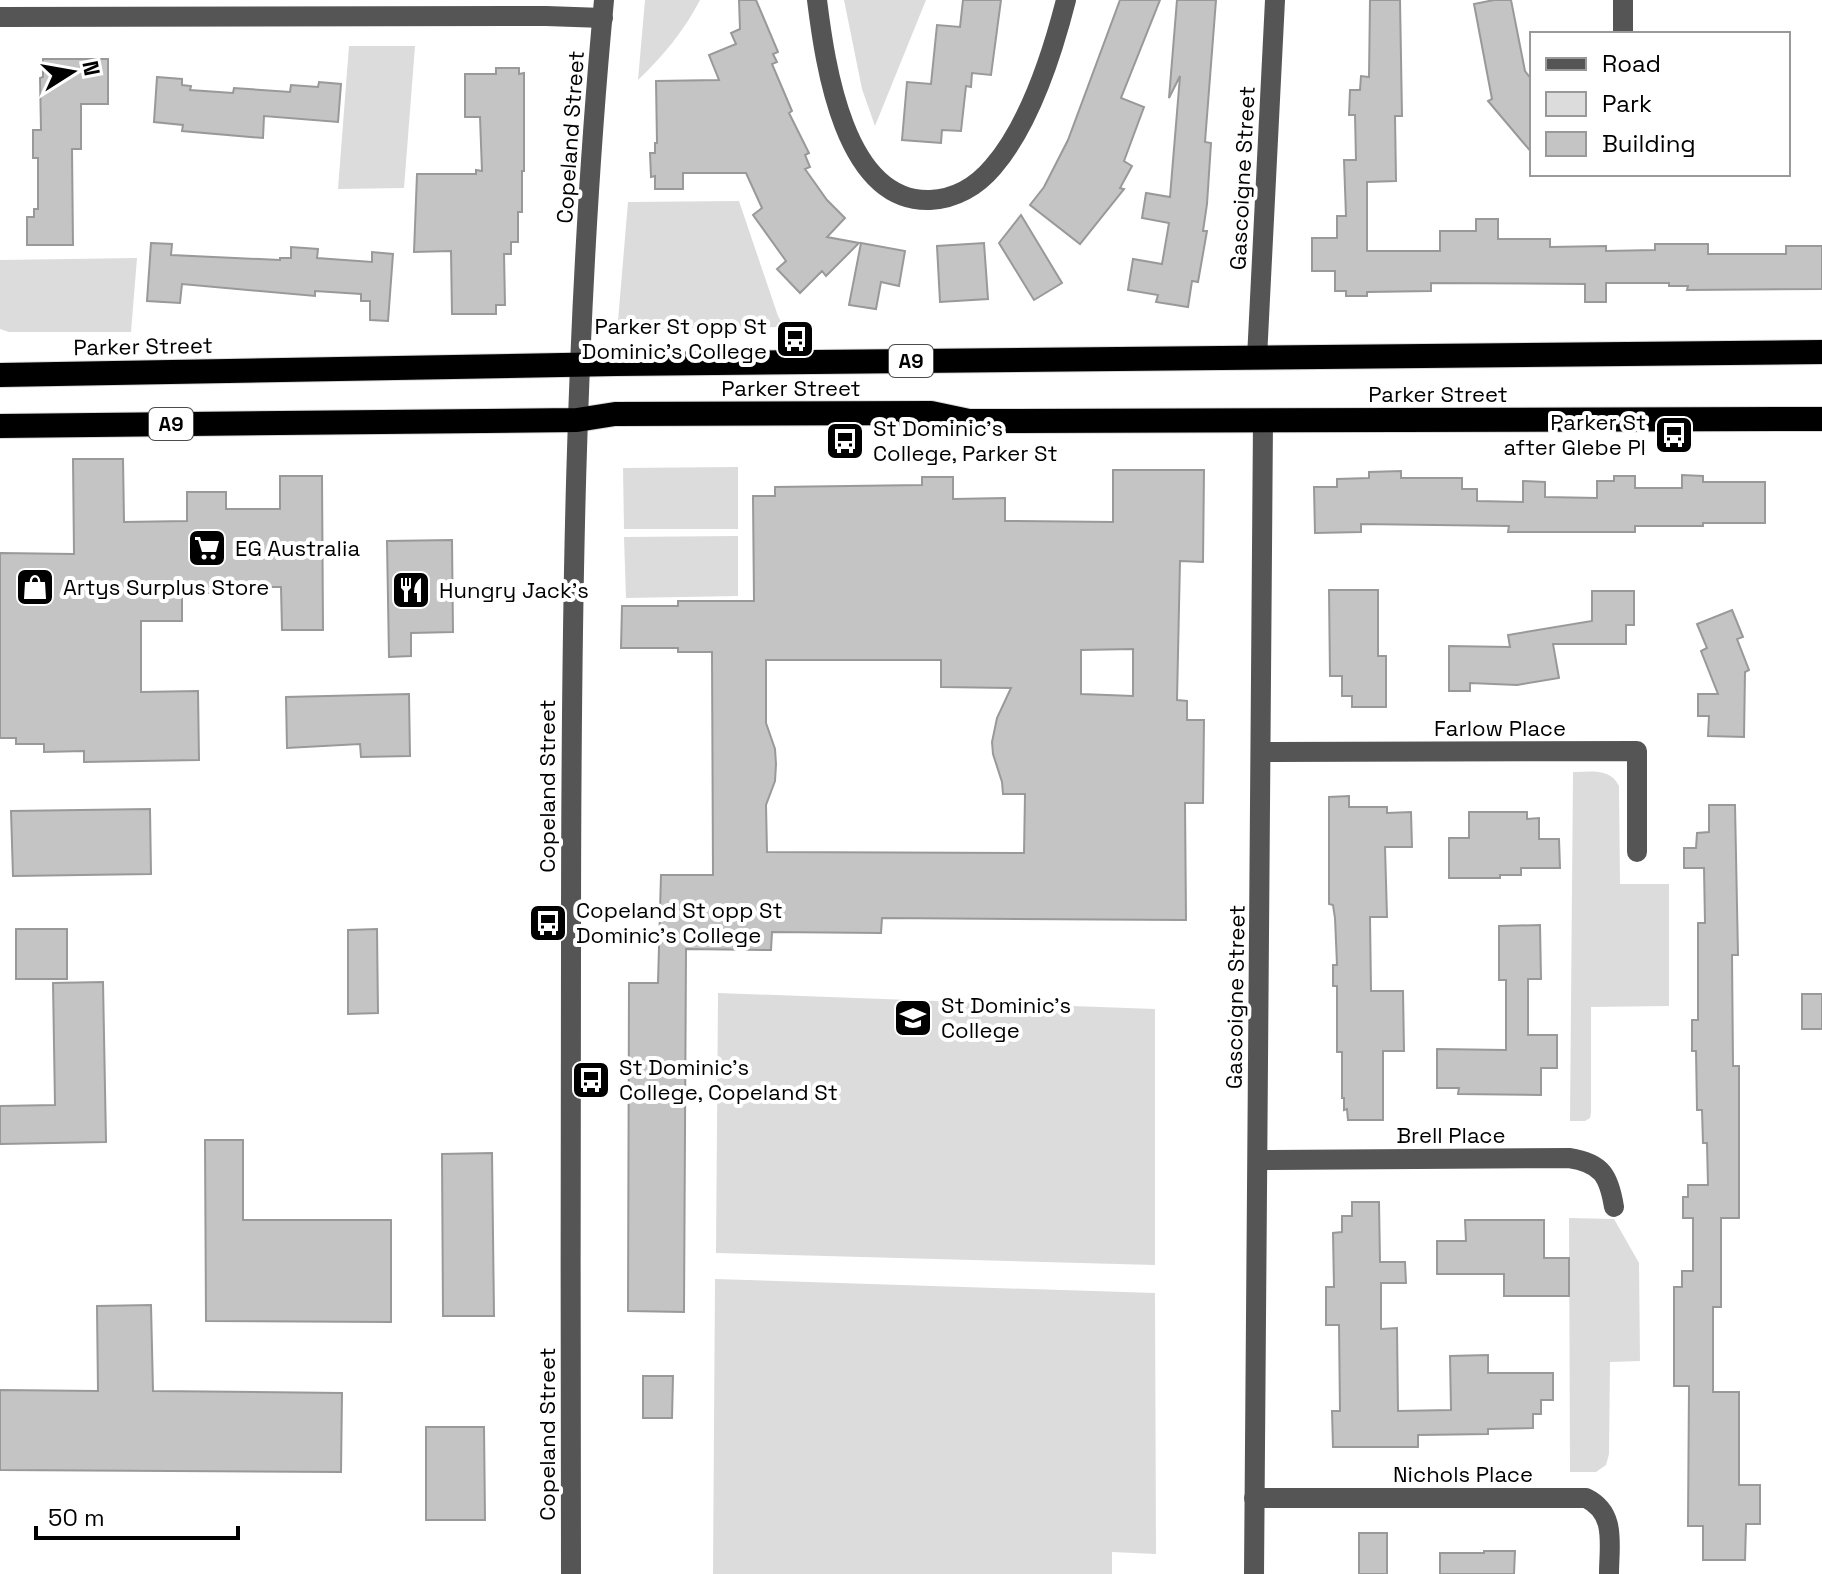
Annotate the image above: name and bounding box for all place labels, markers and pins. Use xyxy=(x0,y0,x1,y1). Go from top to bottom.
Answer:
place label: Parker St opp St Dominic's College xyxy=(582,312,767,365)
bus stop icon: Parker St opp St Dominic's College xyxy=(774,318,816,360)
place label: Parker St after Glebe Pl xyxy=(1504,408,1646,461)
place label: St Dominic's College, Parker St xyxy=(873,414,1058,467)
bus stop icon: Parker St after Glebe Pl xyxy=(1653,414,1695,456)
bus stop icon: St Dominic's College, Parker St xyxy=(824,420,866,462)
supermarket icon: EG Australia xyxy=(186,527,228,569)
place label: EG Australia xyxy=(235,534,360,562)
shop icon: Artys Surplus Store xyxy=(14,566,56,608)
restaurant icon: Hungry Jack's xyxy=(390,569,432,611)
place label: Artys Surplus Store xyxy=(63,573,269,601)
place label: Hungry Jack's xyxy=(439,576,589,604)
place label: Copeland St opp St Dominic's College xyxy=(576,896,783,949)
bus stop icon: Copeland St opp St Dominic's College xyxy=(527,902,569,944)
place label: St Dominic's College xyxy=(941,991,1071,1044)
school or university icon: St Dominic's College xyxy=(892,997,934,1039)
place label: St Dominic's College, Copeland St xyxy=(619,1053,838,1106)
bus stop icon: St Dominic's College, Copeland St xyxy=(570,1059,612,1101)

